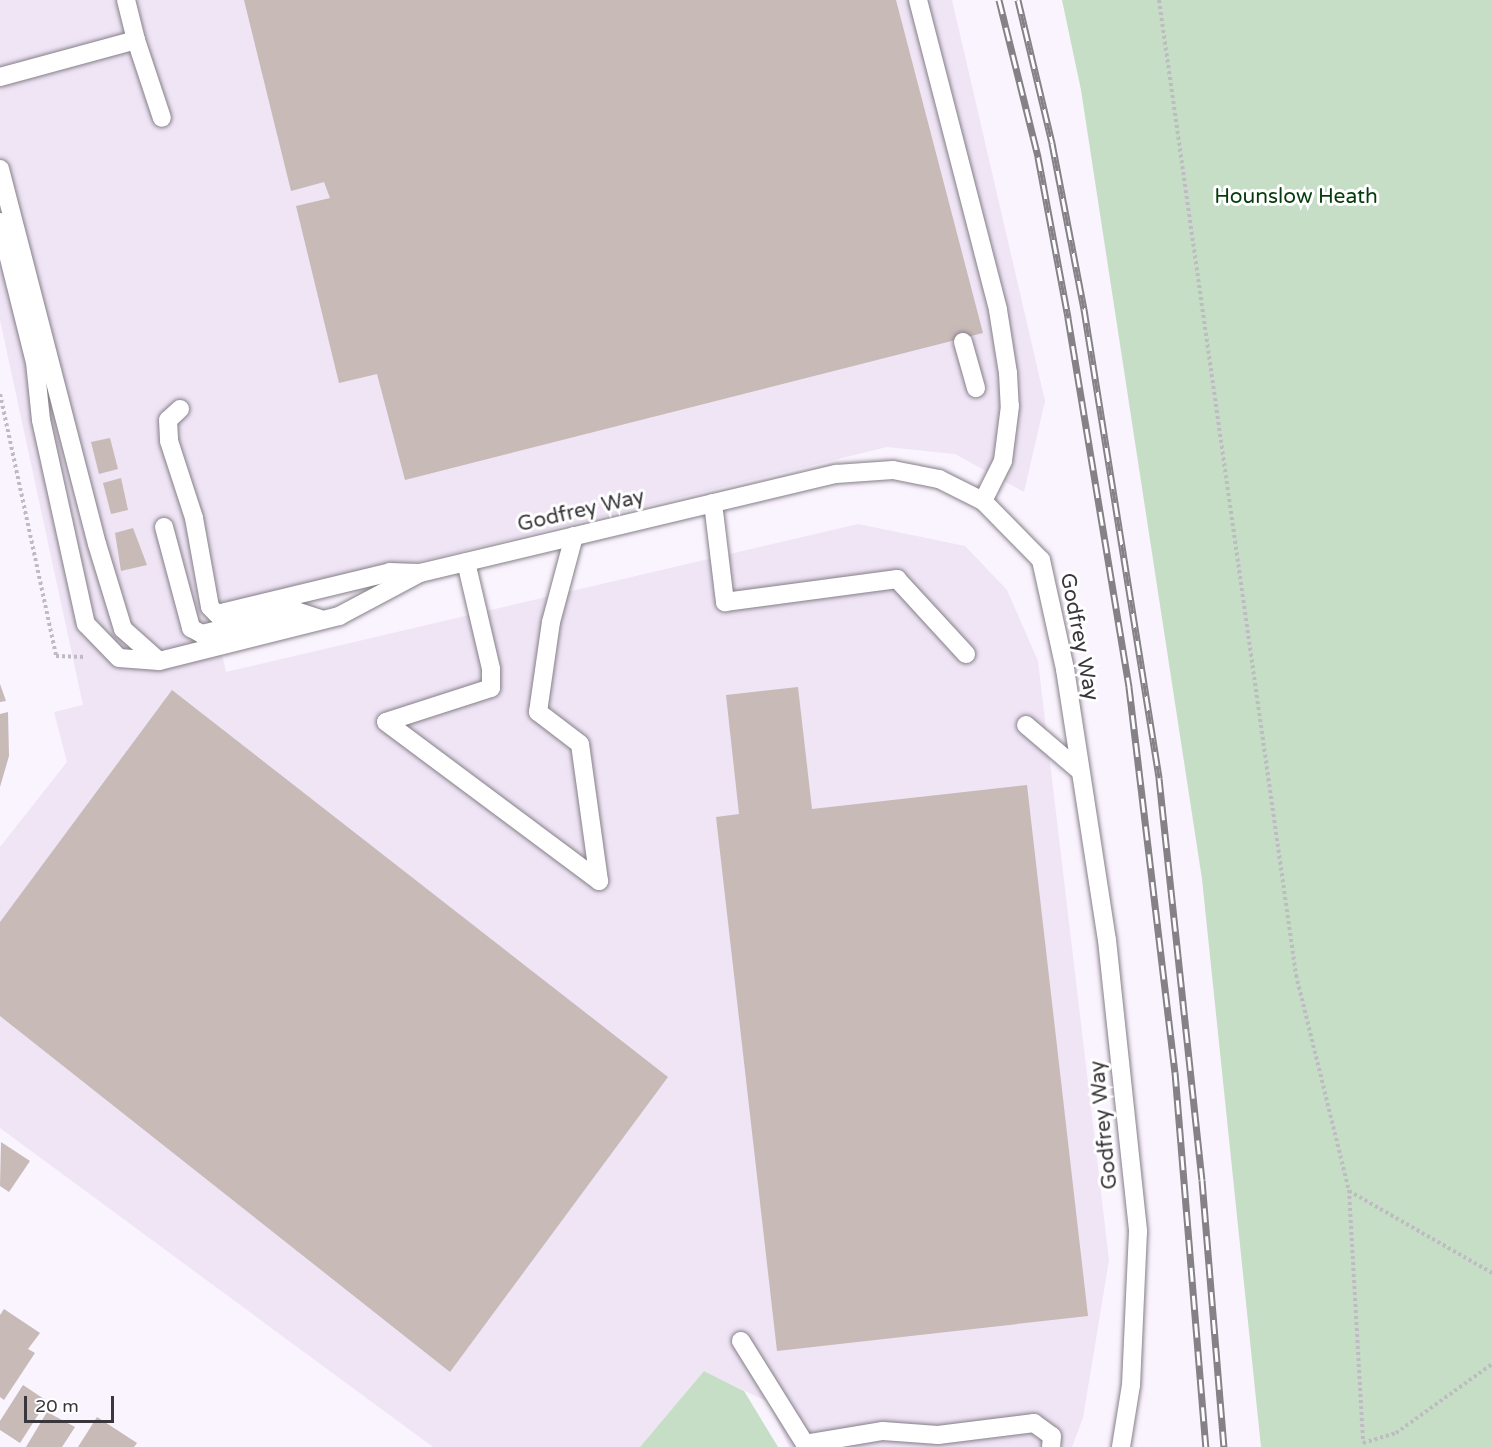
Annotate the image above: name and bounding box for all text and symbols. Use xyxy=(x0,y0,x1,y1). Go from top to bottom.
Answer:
park label: Hounslow Heath xyxy=(1214,184,1378,210)
street label: Godfrey Way xyxy=(515,484,647,538)
street label: Godfrey Way xyxy=(1054,571,1104,703)
street label: Godfrey Way xyxy=(1085,1059,1123,1191)
scale bar xyxy=(27,1384,117,1422)
text: 20 m xyxy=(35,1395,79,1417)

